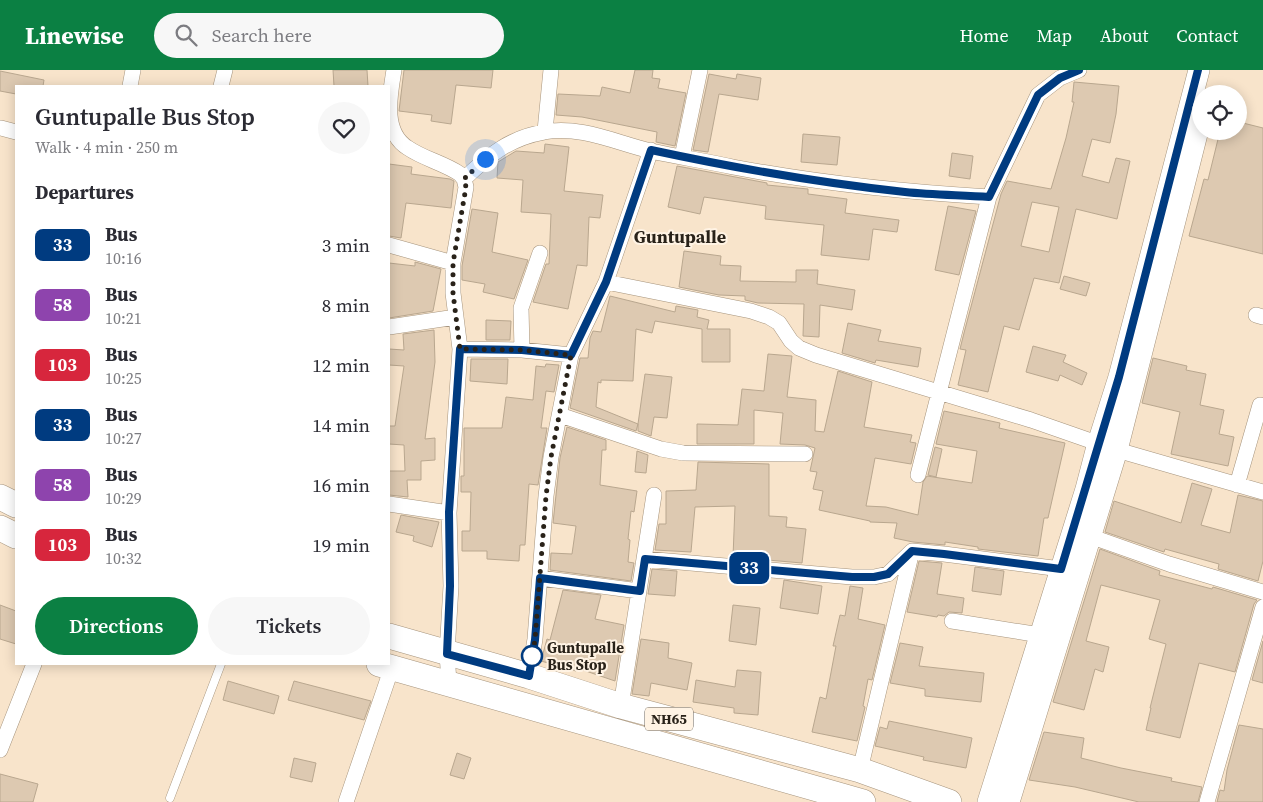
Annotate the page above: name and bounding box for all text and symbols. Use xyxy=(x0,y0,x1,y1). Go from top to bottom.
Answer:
search box xyxy=(154,13,504,58)
text: Linewise xyxy=(25,19,124,52)
icon: search xyxy=(172,21,200,49)
text: Search here xyxy=(212,22,312,48)
text: Home xyxy=(960,23,1009,48)
text: Map xyxy=(1037,23,1072,48)
text: About xyxy=(1100,23,1148,48)
text: Contact xyxy=(1176,23,1238,48)
map controls xyxy=(1192,85,1247,140)
button: locate xyxy=(1192,85,1247,140)
text: Guntupalle Bus Stop xyxy=(35,100,255,133)
button: heart xyxy=(318,102,370,154)
text: Walk · 4 min · 250 m xyxy=(35,136,178,158)
your location xyxy=(473,147,498,172)
text: Departures xyxy=(35,179,134,205)
text: Bus xyxy=(105,221,137,247)
district label: Guntupalle xyxy=(634,224,726,249)
text: 33 xyxy=(53,232,72,257)
text: 3 min xyxy=(322,232,370,258)
text: 10:16 xyxy=(105,247,142,269)
text: Bus xyxy=(105,281,137,307)
text: 58 xyxy=(53,292,72,317)
text: 8 min xyxy=(322,292,370,318)
text: 10:21 xyxy=(105,307,142,329)
text: Bus xyxy=(105,341,137,367)
text: 103 xyxy=(48,352,77,377)
text: 12 min xyxy=(312,352,370,378)
text: 10:25 xyxy=(105,367,142,389)
text: Bus xyxy=(105,401,137,427)
text: 33 xyxy=(53,412,72,437)
text: 14 min xyxy=(312,412,370,438)
text: 10:27 xyxy=(105,427,142,449)
text: Bus xyxy=(105,461,137,487)
text: 58 xyxy=(53,472,72,497)
text: 16 min xyxy=(312,472,370,498)
text: 10:29 xyxy=(105,487,142,509)
text: Bus xyxy=(105,521,137,547)
text: 103 xyxy=(48,532,77,557)
text: 19 min xyxy=(312,532,370,558)
text: 10:32 xyxy=(105,547,142,569)
line badge: 33 xyxy=(726,552,772,584)
text: 33 xyxy=(739,555,759,580)
button: Directions xyxy=(35,597,198,655)
button: Tickets xyxy=(208,597,370,655)
place label: Guntupalle Bus Stop xyxy=(547,637,624,675)
marker: Guntupalle Bus Stop xyxy=(521,645,543,667)
road number: NH65 xyxy=(645,708,693,731)

